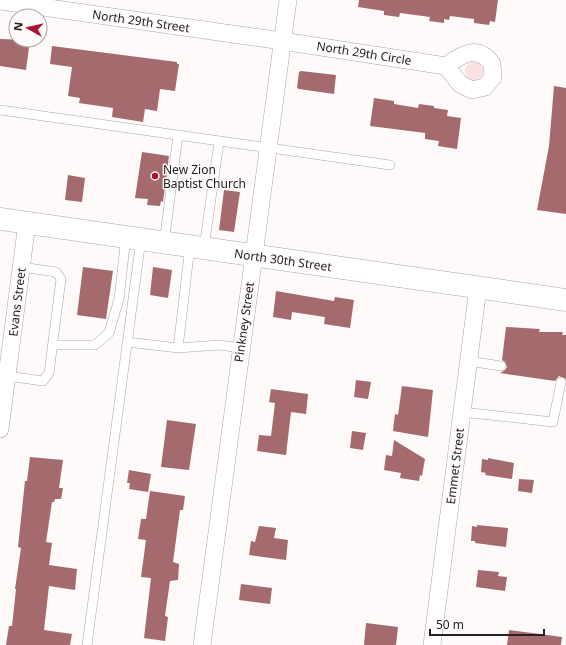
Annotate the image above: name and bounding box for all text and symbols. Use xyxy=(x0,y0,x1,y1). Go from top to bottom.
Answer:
street label: North 29th Street xyxy=(91,6,192,36)
north arrow xyxy=(8,8,48,48)
text: N xyxy=(10,21,26,32)
street label: North 29th Circle xyxy=(315,37,413,69)
place label: New Zion Baptist Church xyxy=(163,161,246,192)
marker: New Zion Baptist Church xyxy=(150,171,160,181)
street label: North 30th Street xyxy=(233,245,334,275)
street label: Evans Street xyxy=(4,266,30,337)
street label: Pinkney Street xyxy=(230,280,258,363)
street label: Emmet Street xyxy=(442,426,468,505)
scale bar xyxy=(430,611,544,637)
text: 50 m xyxy=(436,616,464,633)

